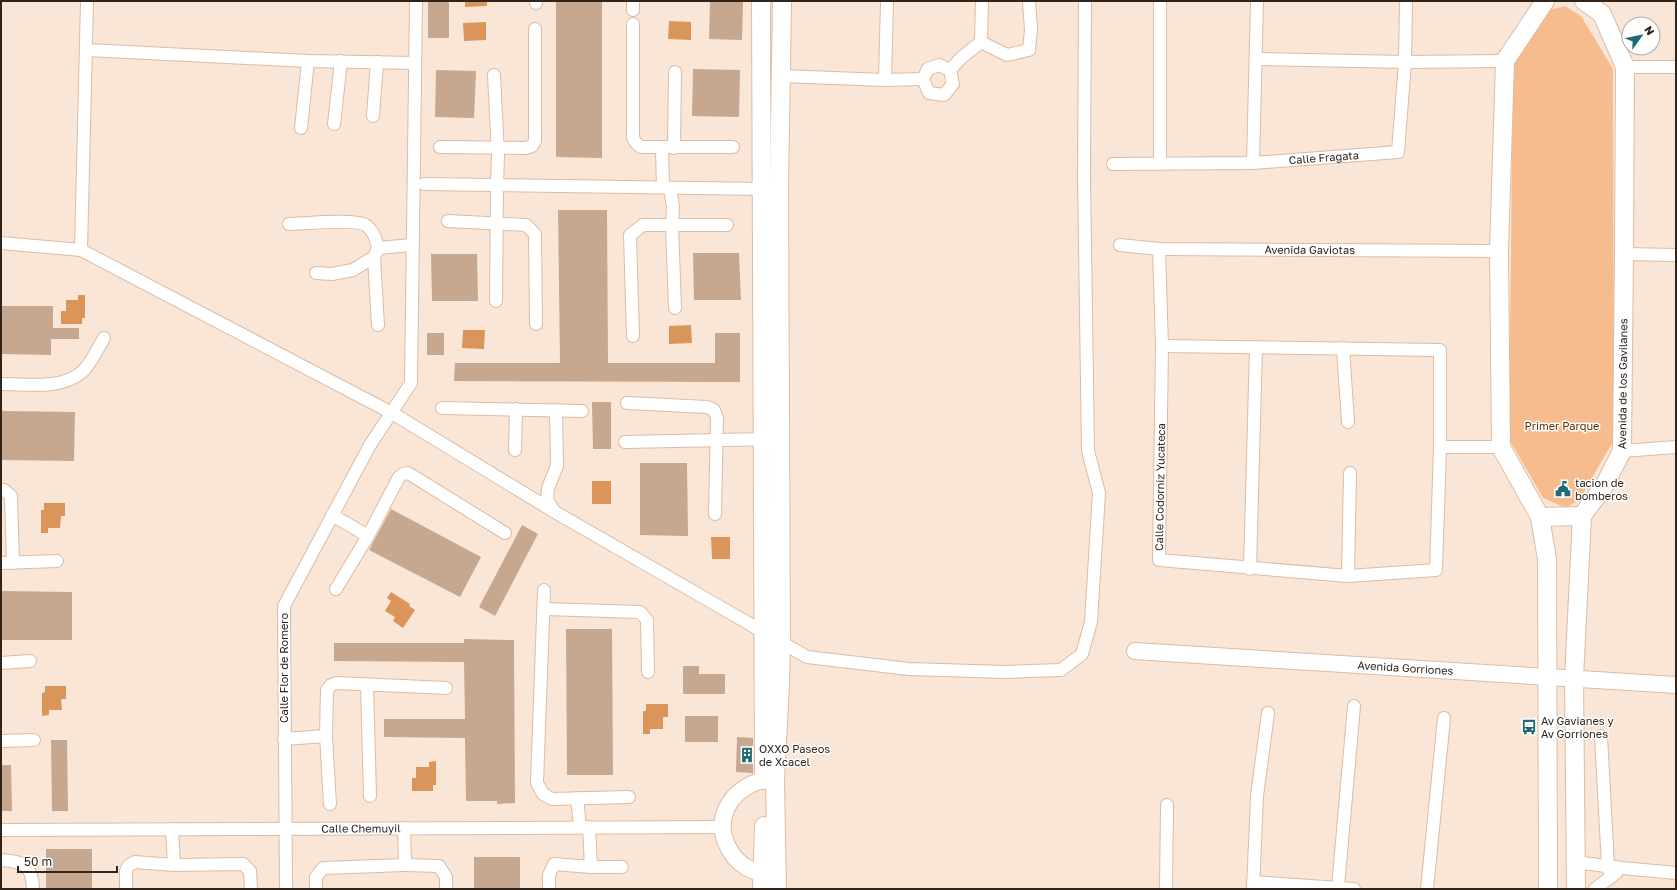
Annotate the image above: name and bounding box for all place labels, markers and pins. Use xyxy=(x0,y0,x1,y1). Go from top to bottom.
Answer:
place label: tacion de bomberos xyxy=(1575,476,1628,502)
public building icon: tacion de bomberos xyxy=(1554,480,1572,498)
place label: Av Gavianes y Av Gorriones xyxy=(1541,714,1614,740)
bus stop icon: Av Gavianes y Av Gorriones xyxy=(1520,718,1538,736)
place label: OXXO Paseos de Xcacel xyxy=(759,742,830,768)
building icon: OXXO Paseos de Xcacel xyxy=(738,746,756,764)

